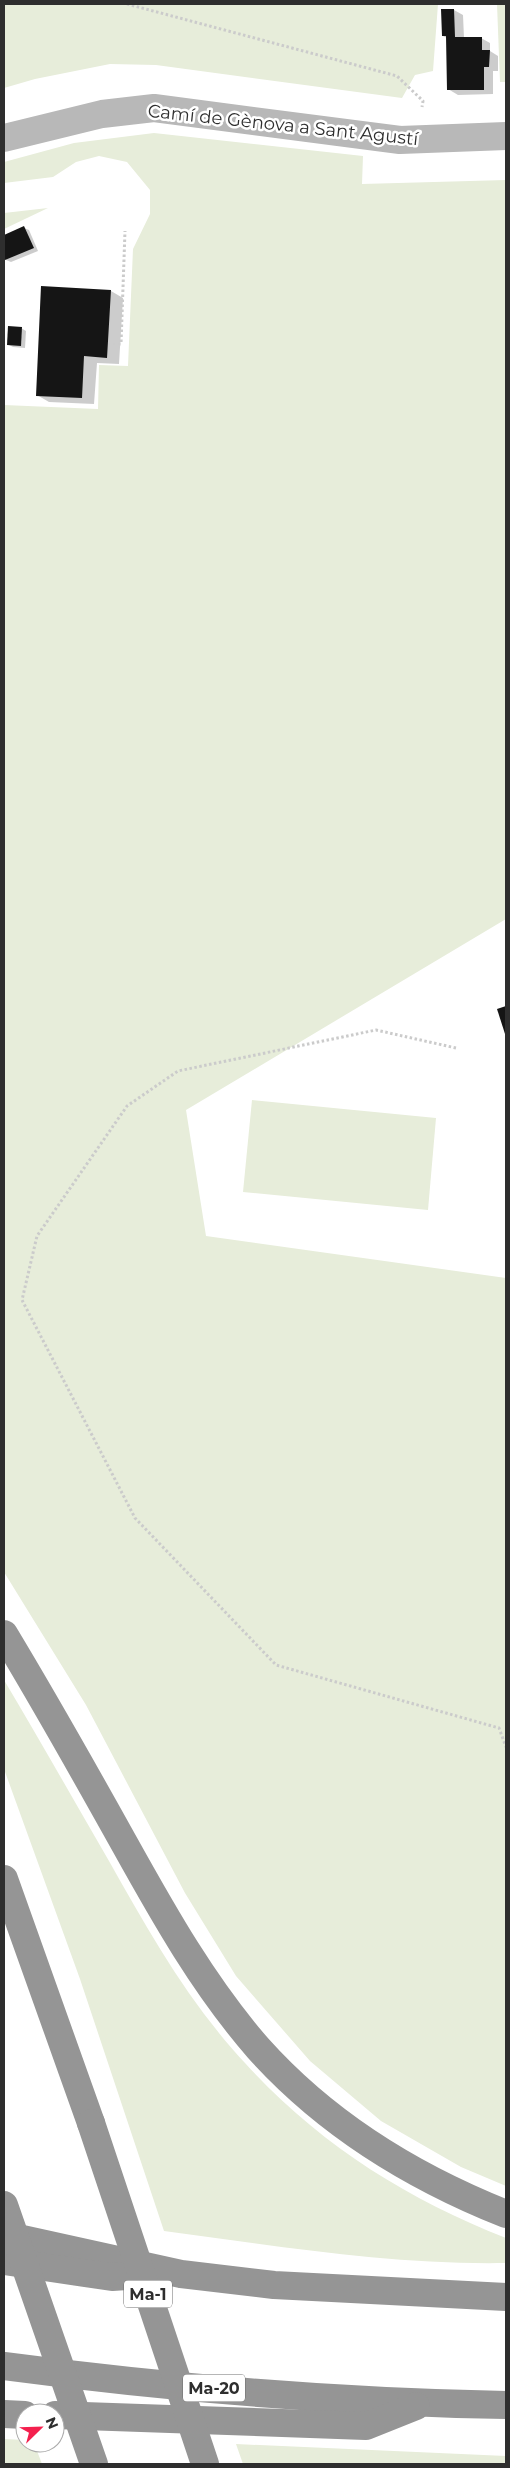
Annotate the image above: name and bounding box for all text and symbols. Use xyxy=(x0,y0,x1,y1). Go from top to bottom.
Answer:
street label: Camí de Gènova a Sant Agustí xyxy=(147,100,420,150)
road number: Ma-1 xyxy=(124,2280,172,2308)
road number: Ma-20 xyxy=(183,2374,245,2402)
north arrow xyxy=(15,2403,65,2453)
text: N xyxy=(41,2414,62,2432)

